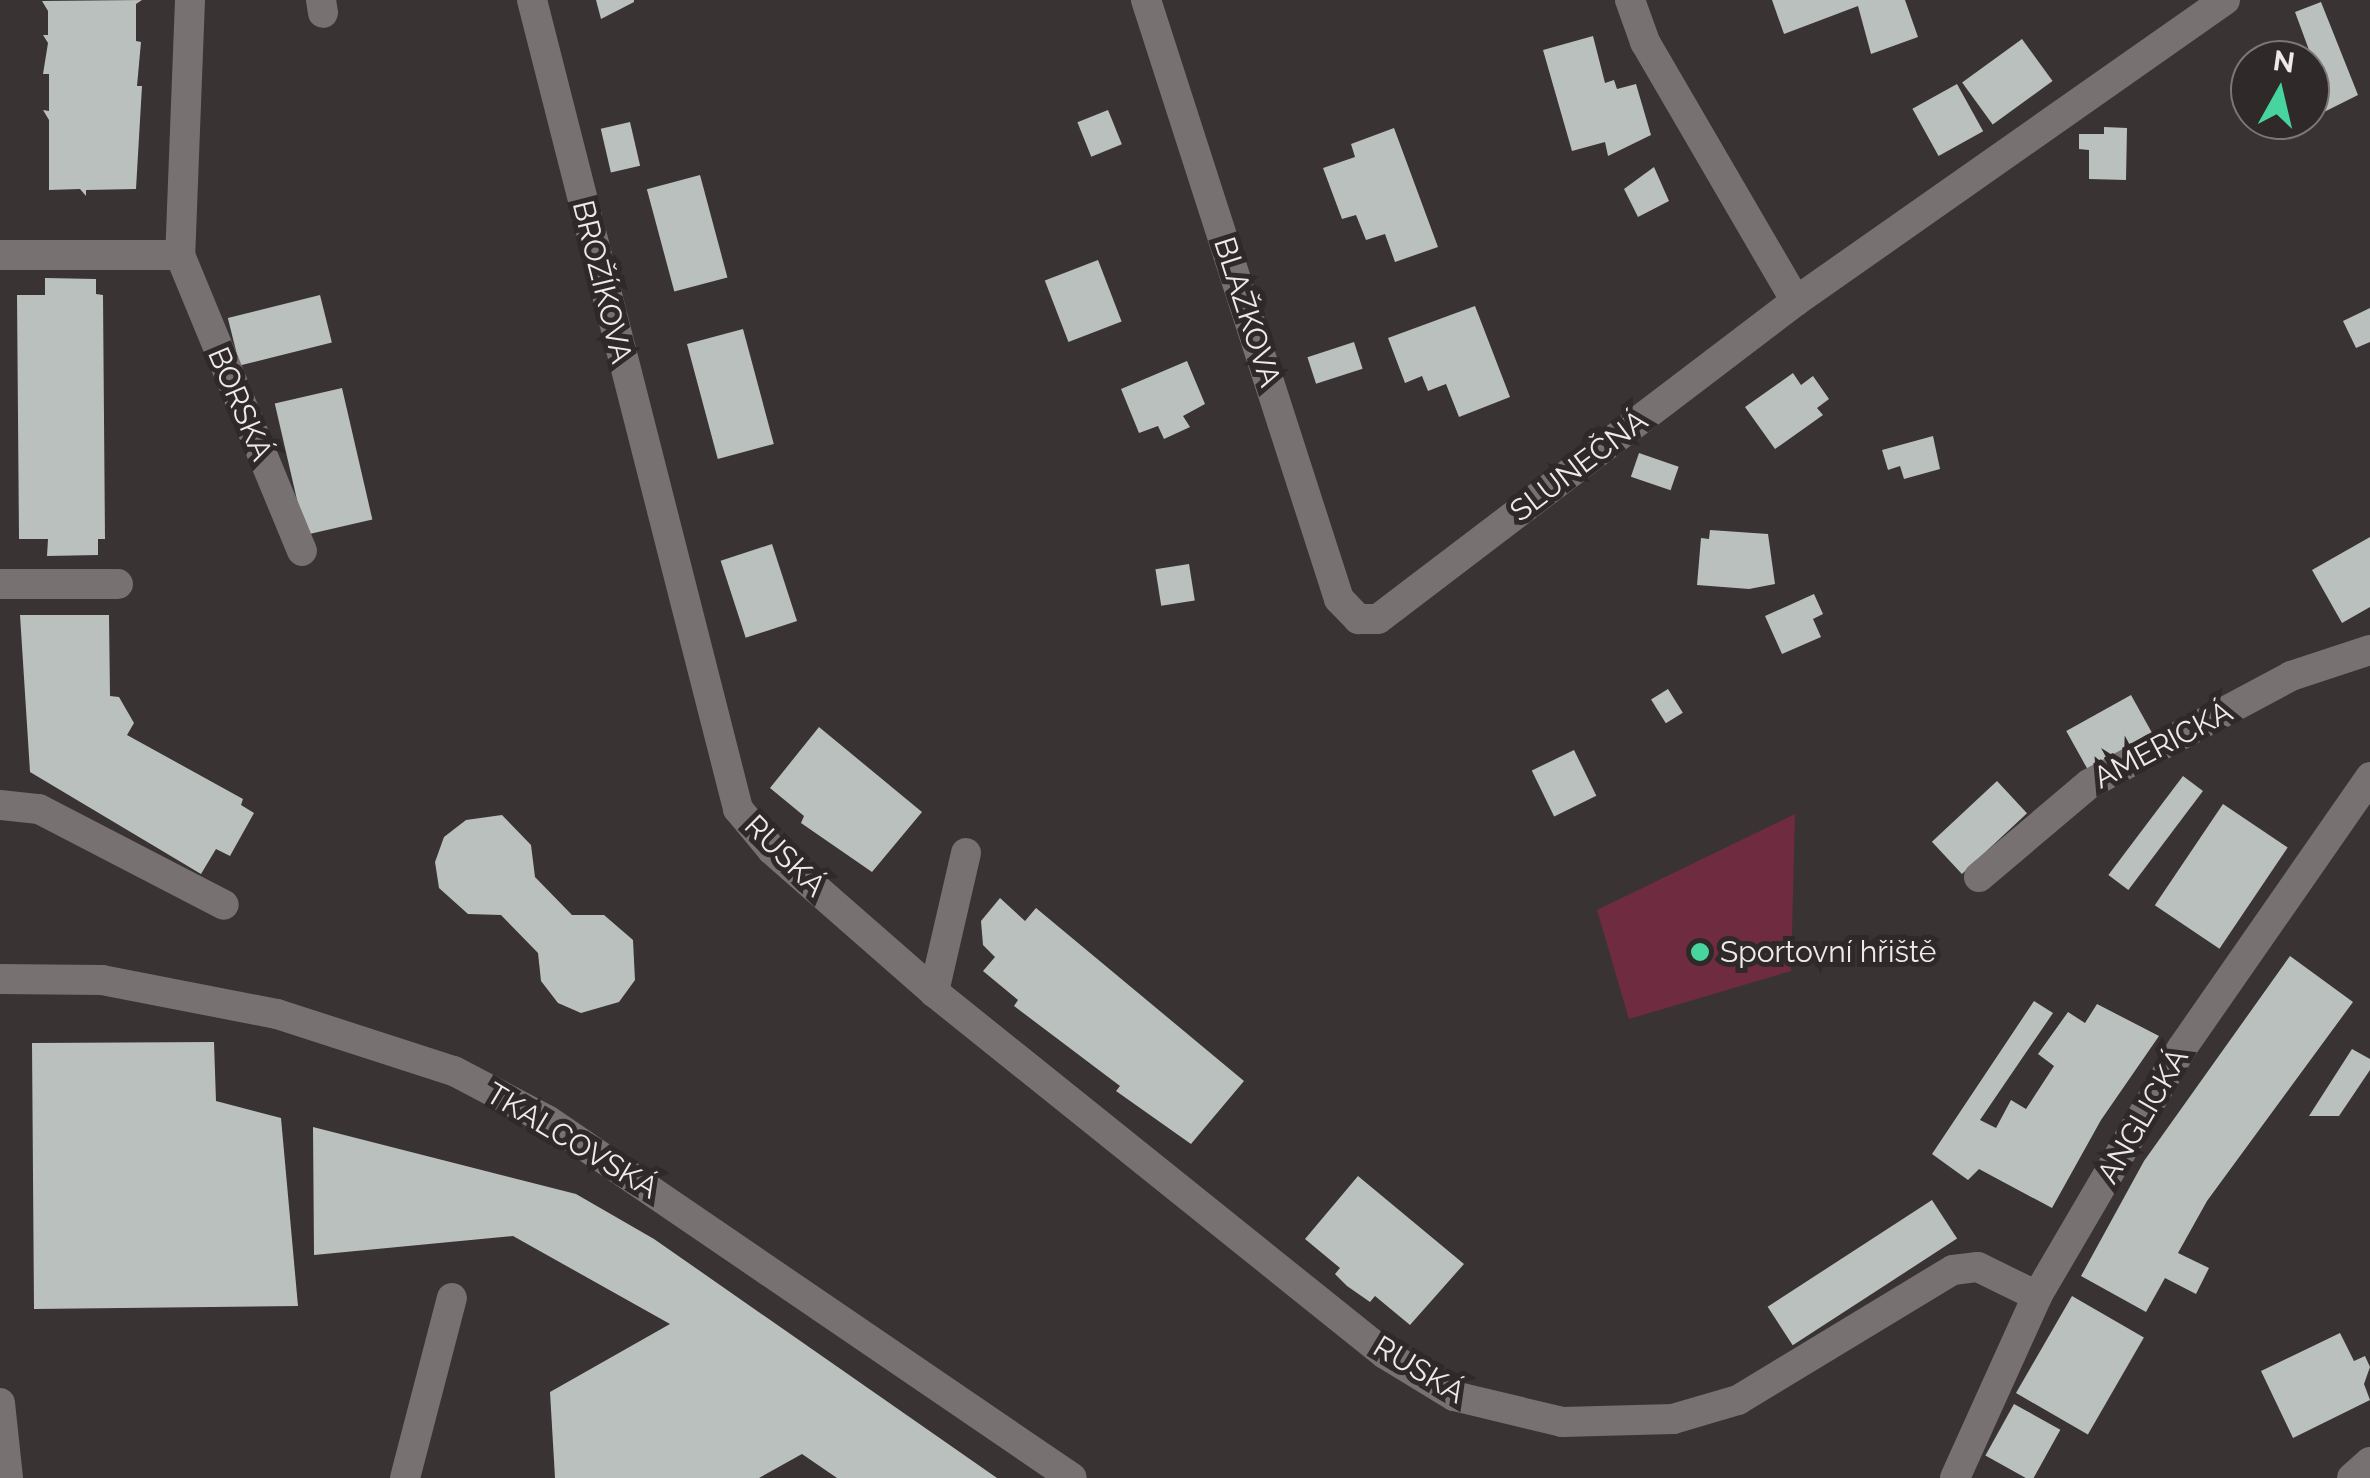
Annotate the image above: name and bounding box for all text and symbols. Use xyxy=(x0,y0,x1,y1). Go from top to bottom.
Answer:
north arrow xyxy=(2230,40,2330,140)
text: N xyxy=(2271,44,2297,80)
street label: BROŽÍKOVA xyxy=(564,197,640,367)
street label: BLAŽKOVA xyxy=(1206,233,1288,391)
street label: BORSKÁ xyxy=(200,342,280,466)
street label: SLUNEČNÁ xyxy=(1503,403,1655,529)
street label: AMERICKÁ xyxy=(2087,693,2239,797)
street label: RUSKÁ xyxy=(737,808,833,904)
place label: Sportovní hřiště xyxy=(1720,934,1936,970)
marker: Sportovní hřiště xyxy=(1689,941,1711,963)
street label: ANGLICKÁ xyxy=(2090,1042,2196,1190)
street label: TKALCOVSKÁ xyxy=(480,1076,664,1206)
street label: RUSKÁ xyxy=(1367,1329,1471,1411)

